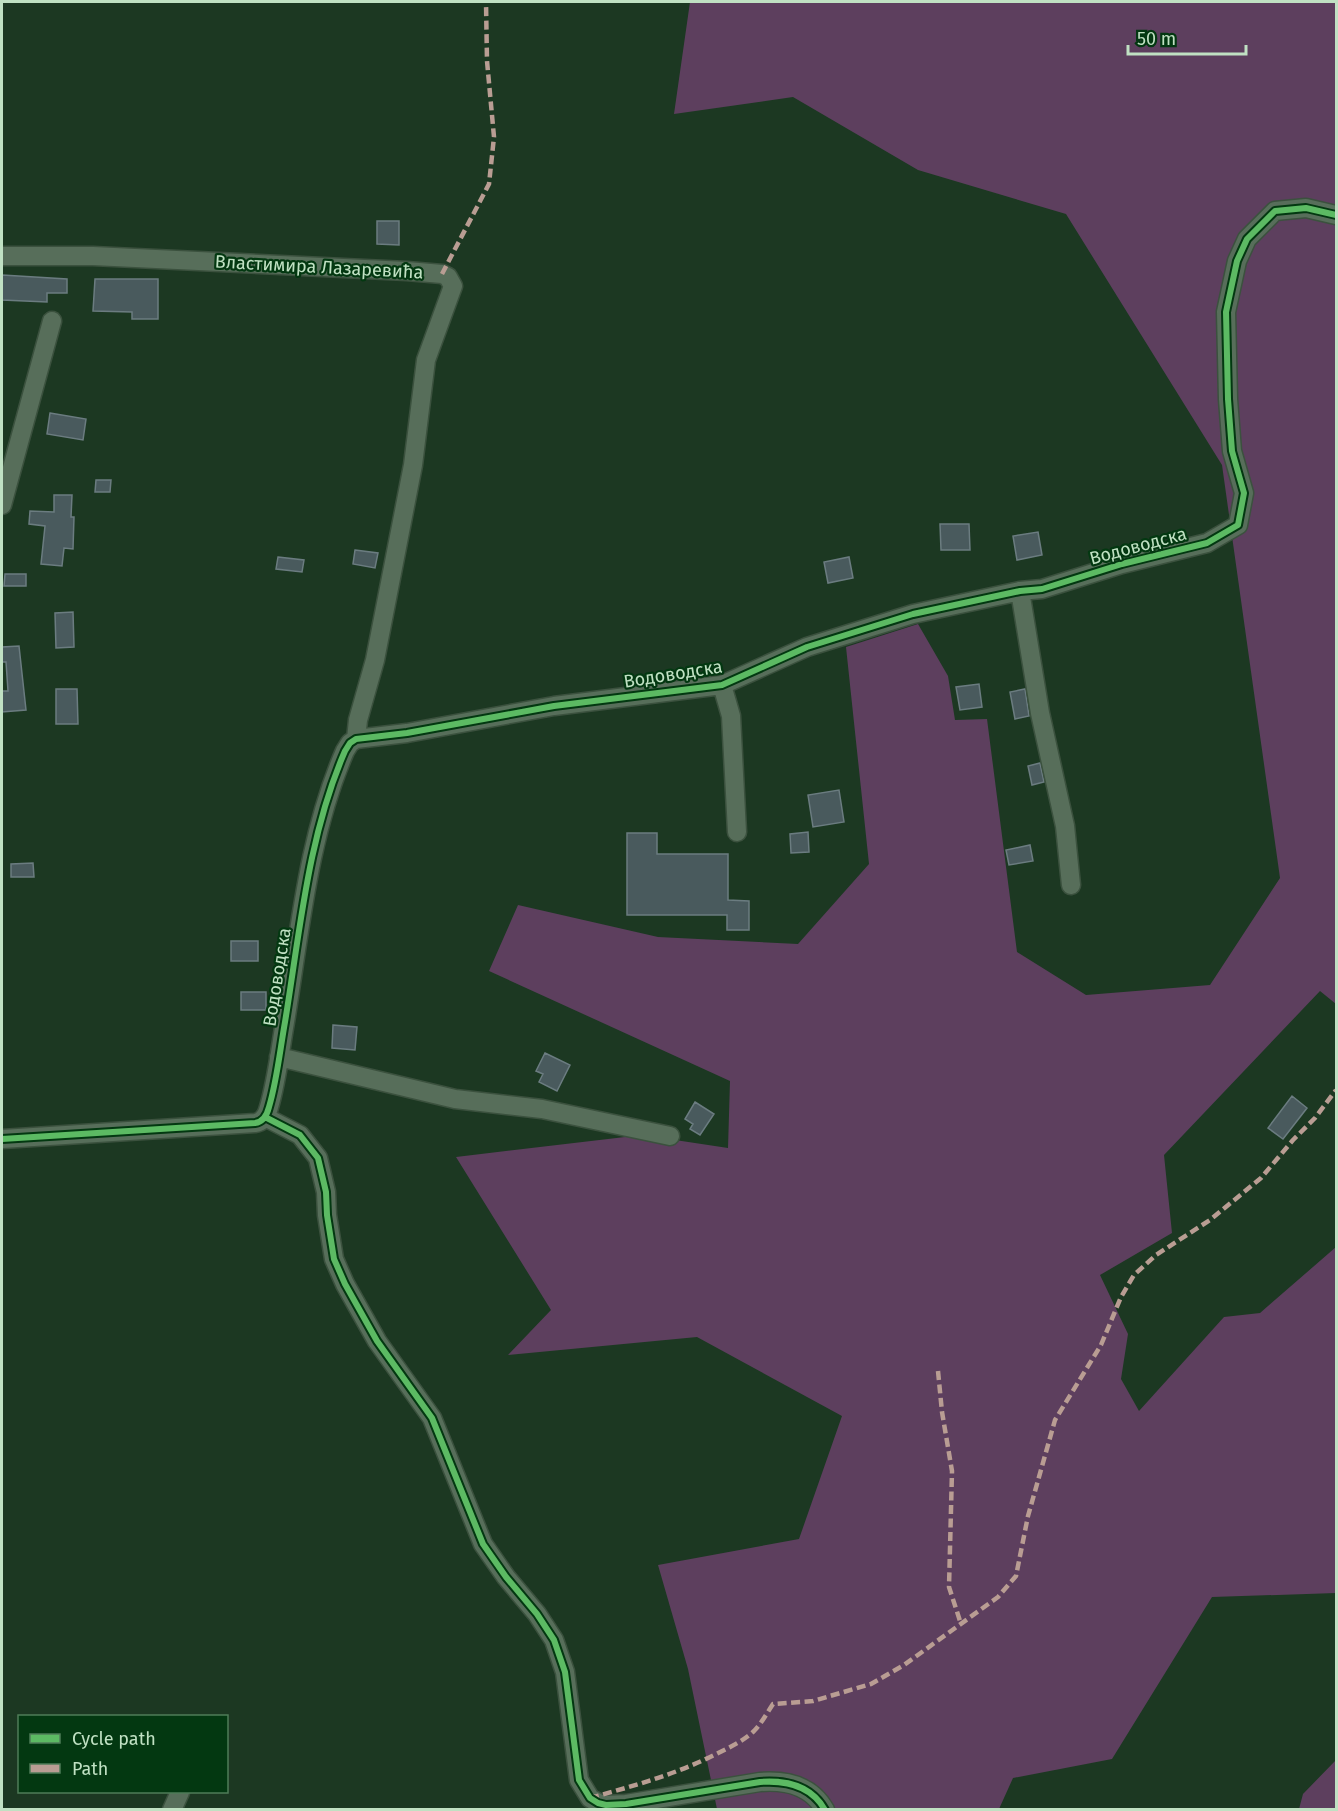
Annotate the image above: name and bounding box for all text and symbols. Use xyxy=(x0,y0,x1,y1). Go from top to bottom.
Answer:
scale bar xyxy=(1128,18,1246,56)
text: 50 m xyxy=(1137,28,1176,50)
street label: Властимира Лазаревића xyxy=(214,251,424,283)
street label: Водоводска xyxy=(1087,522,1189,570)
street label: Водоводска xyxy=(622,655,724,693)
street label: Водоводска xyxy=(258,926,296,1028)
legend xyxy=(18,1715,228,1793)
text: Cycle path xyxy=(72,1728,156,1750)
text: Path xyxy=(72,1758,108,1780)

